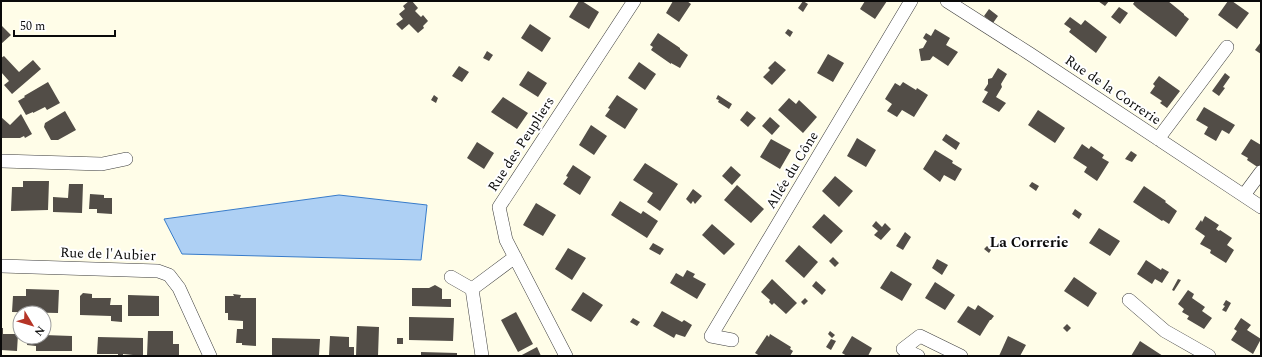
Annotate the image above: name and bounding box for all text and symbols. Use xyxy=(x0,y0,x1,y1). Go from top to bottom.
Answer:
scale bar xyxy=(14,12,115,38)
text: 50 m xyxy=(20,17,45,36)
street label: Rue de la Correrie xyxy=(1061,50,1166,130)
street label: Rue des Peupliers xyxy=(482,92,560,196)
street label: Allée du Cône xyxy=(760,127,824,213)
district label: La Correrie xyxy=(989,231,1069,254)
street label: Rue de l'Aubier xyxy=(60,242,157,266)
north arrow xyxy=(12,305,52,345)
text: N xyxy=(30,322,49,340)

